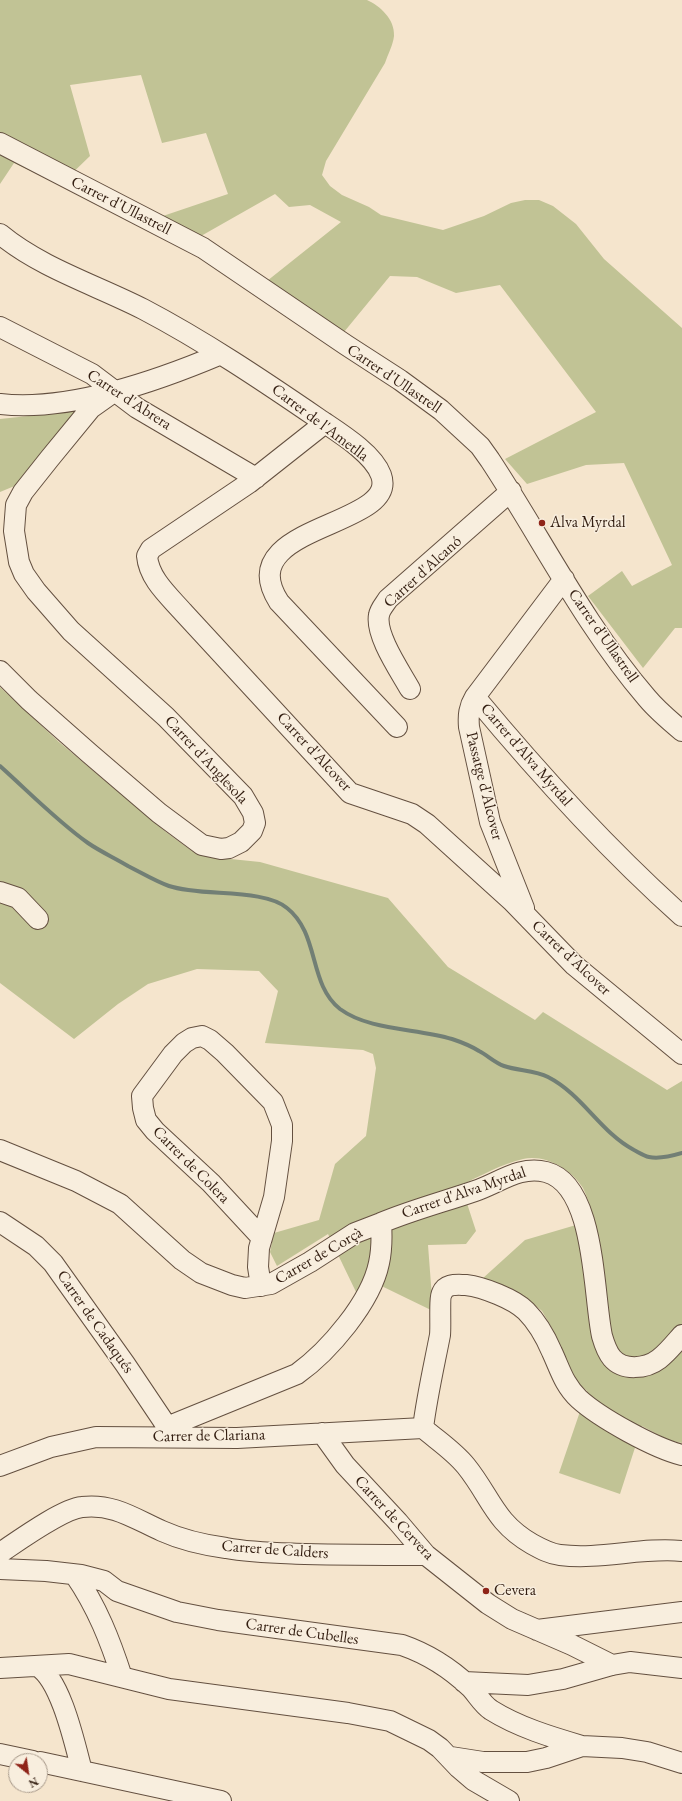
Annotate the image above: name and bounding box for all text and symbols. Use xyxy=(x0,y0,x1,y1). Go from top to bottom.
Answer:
street label: Carrer d'Ullastrell xyxy=(68,173,174,239)
street label: Carrer d'Ullastrell xyxy=(343,340,445,418)
street label: Carrer d'Abrera xyxy=(83,365,175,435)
street label: Carrer de l'Ametlla xyxy=(268,380,372,466)
place label: Alva Myrdal xyxy=(550,513,626,533)
marker: Alva Myrdal xyxy=(537,518,547,528)
street label: Carrer d'Alcanó xyxy=(380,532,466,612)
street label: Carrer d'Ullastrell xyxy=(564,586,642,686)
street label: Carrer d'Alva Myrdal xyxy=(476,700,576,810)
street label: Carrer d'Alcover xyxy=(272,708,356,796)
street label: Carrer d'Anglesola xyxy=(160,712,252,808)
street label: Passatge d'Alcover xyxy=(461,730,507,842)
street label: Carrer d'Alcover xyxy=(527,916,615,1000)
street label: Carrer de Colera xyxy=(148,1122,234,1208)
street label: Carrer d'Alva Myrdal xyxy=(399,1163,529,1223)
street label: Carrer de Corçà xyxy=(272,1223,366,1289)
street label: Carrer de Cadaqués xyxy=(52,1267,138,1377)
street label: Carrer de Clariana xyxy=(152,1425,266,1447)
street label: Carrer de Cervera xyxy=(350,1472,438,1564)
street label: Carrer de Calders xyxy=(221,1537,329,1563)
place label: Cevera xyxy=(494,1581,536,1601)
marker: Cevera xyxy=(481,1586,491,1596)
street label: Carrer de Cubelles xyxy=(244,1615,360,1649)
north arrow xyxy=(8,1753,48,1793)
text: N xyxy=(26,1774,41,1791)

